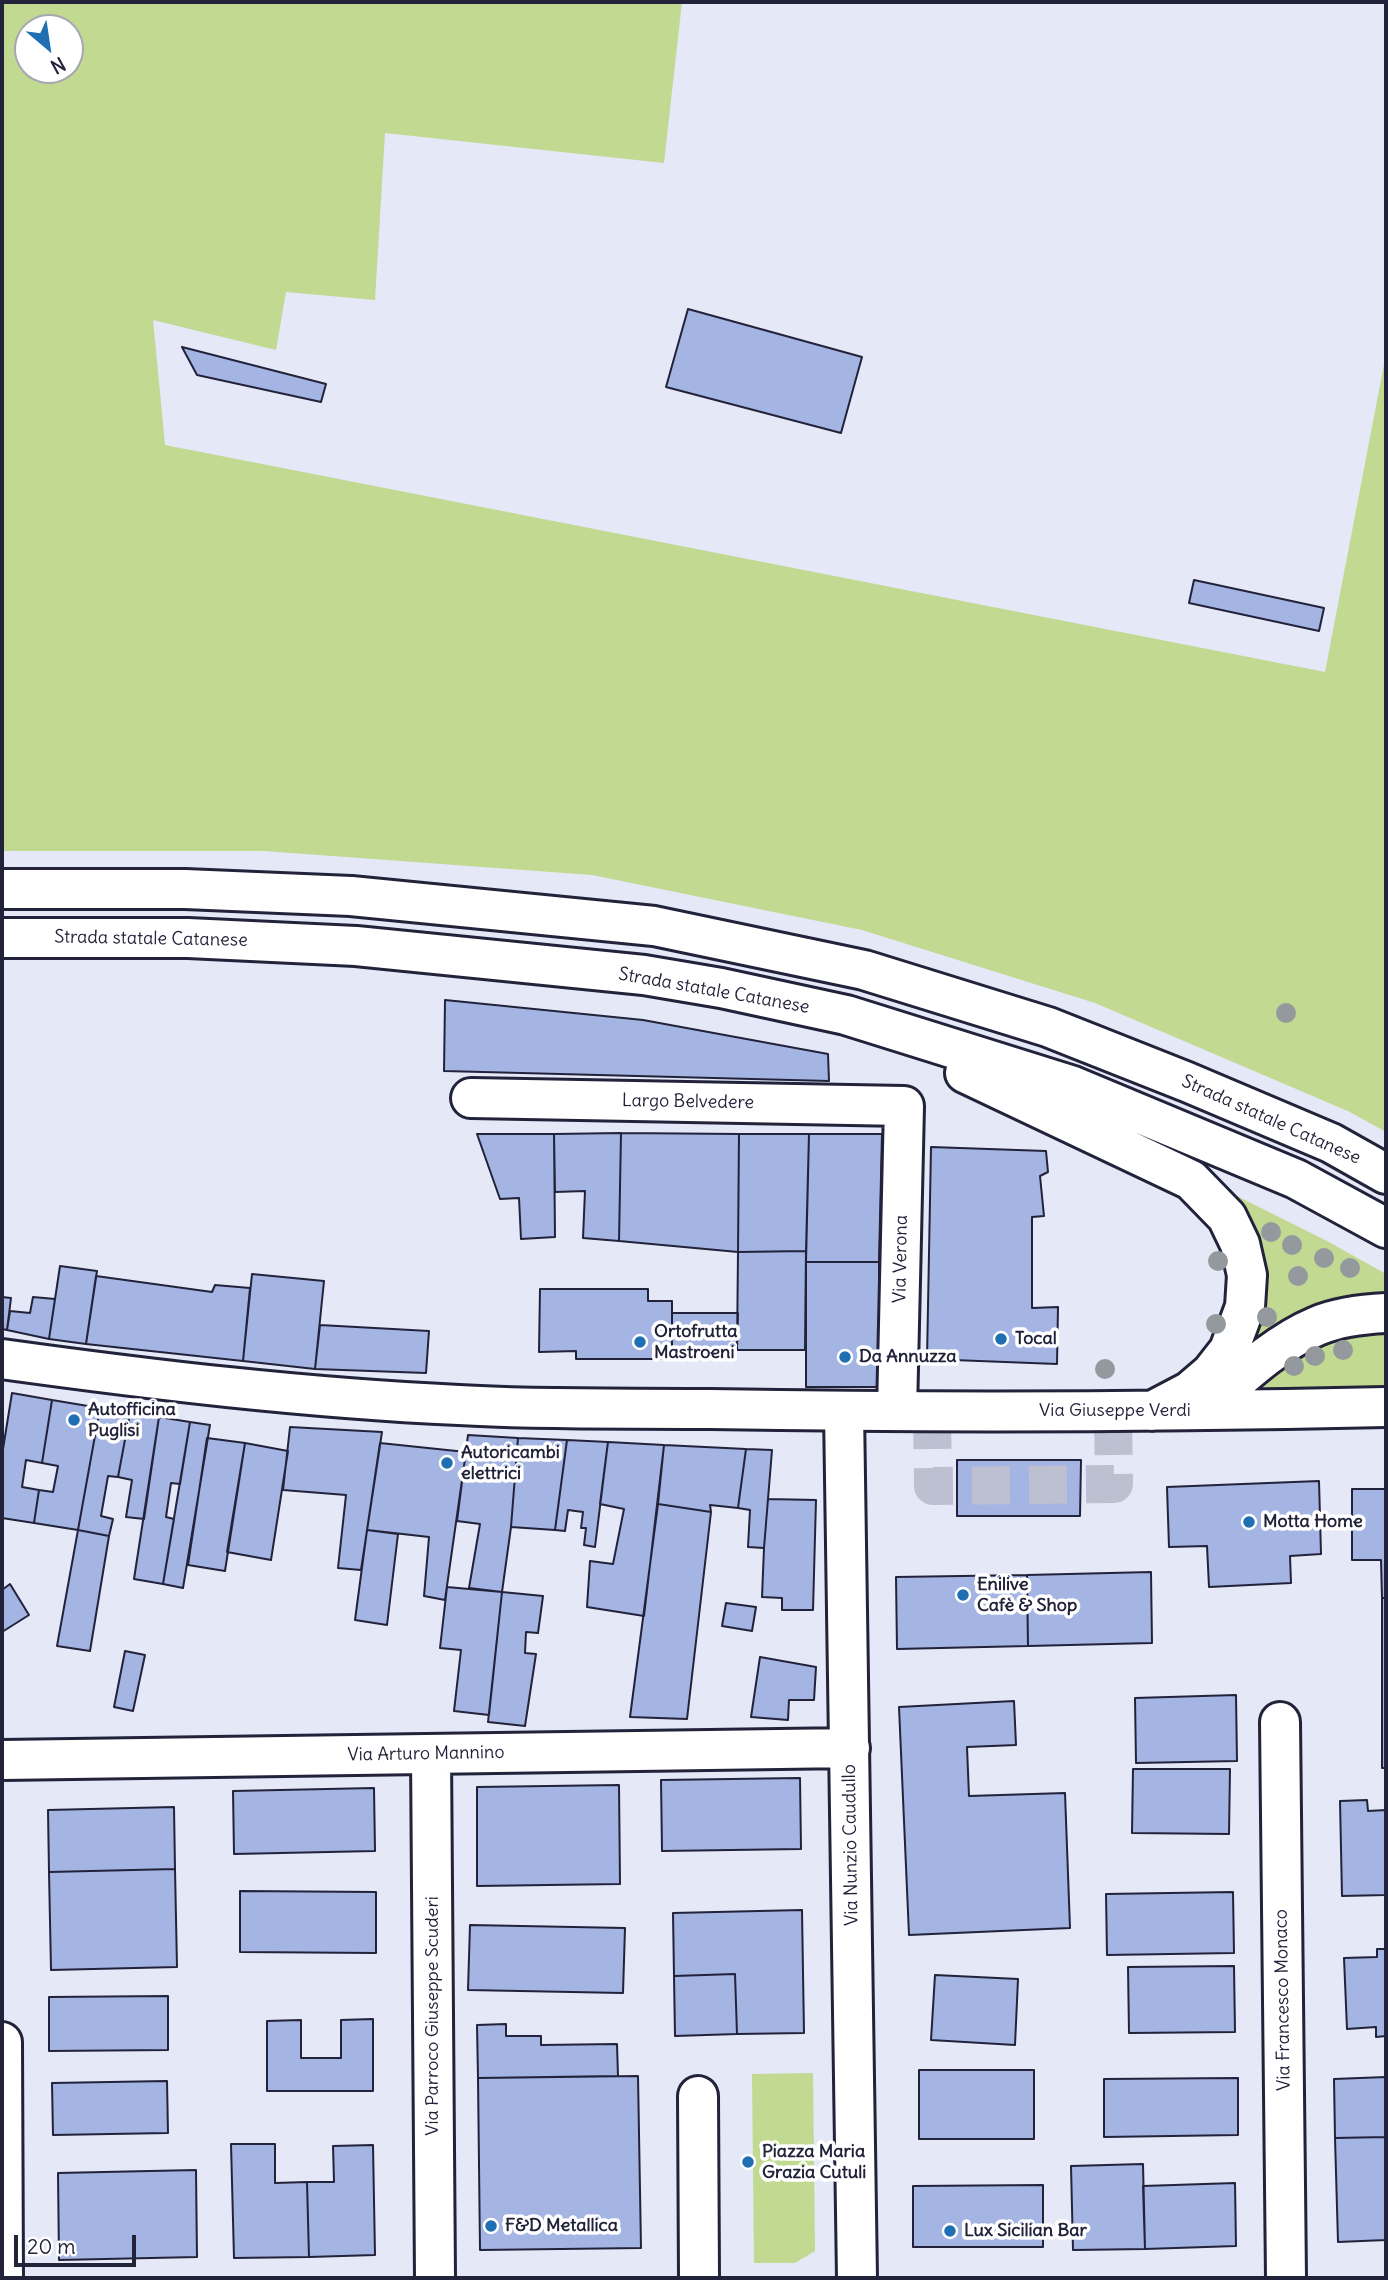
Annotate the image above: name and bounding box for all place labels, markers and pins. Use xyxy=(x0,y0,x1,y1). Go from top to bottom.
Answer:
place label: Ortofrutta Mastroeni xyxy=(654,1321,738,1364)
place label: Tocal xyxy=(1015,1328,1057,1350)
marker: Tocal xyxy=(993,1331,1009,1347)
marker: Ortofrutta Mastroeni xyxy=(632,1334,648,1350)
place label: Da Annuzza xyxy=(859,1346,957,1368)
marker: Da Annuzza xyxy=(837,1349,853,1365)
place label: Autofficina Puglisi xyxy=(88,1399,176,1442)
marker: Autofficina Puglisi xyxy=(66,1412,82,1428)
place label: Autoricambi elettrici xyxy=(461,1442,560,1484)
marker: Autoricambi elettrici xyxy=(439,1455,455,1471)
place label: Motta Home xyxy=(1263,1511,1363,1533)
marker: Motta Home xyxy=(1241,1514,1257,1530)
place label: Enilive Cafè & Shop xyxy=(977,1574,1077,1616)
marker: Enilive Cafè & Shop xyxy=(955,1587,971,1603)
place label: Piazza Maria Grazia Cutuli xyxy=(762,2141,866,2184)
marker: Piazza Maria Grazia Cutuli xyxy=(740,2154,756,2170)
place label: F&D Metallica xyxy=(505,2215,618,2237)
marker: F&D Metallica xyxy=(483,2218,499,2234)
place label: Lux Sicilian Bar xyxy=(964,2220,1087,2242)
marker: Lux Sicilian Bar xyxy=(942,2223,958,2239)

